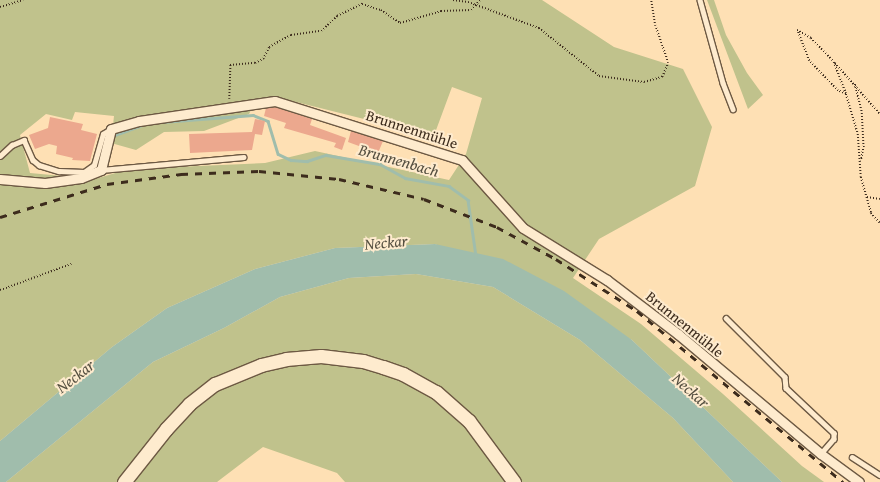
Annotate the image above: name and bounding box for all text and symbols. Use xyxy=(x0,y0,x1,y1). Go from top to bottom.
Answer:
street label: Brunnenmühle xyxy=(364,106,460,152)
water label: Brunnenbach xyxy=(357,139,441,181)
water label: Neckar xyxy=(364,231,408,253)
street label: Brunnenmühle xyxy=(642,287,728,361)
water label: Neckar xyxy=(52,355,98,397)
water label: Neckar xyxy=(669,368,713,412)

